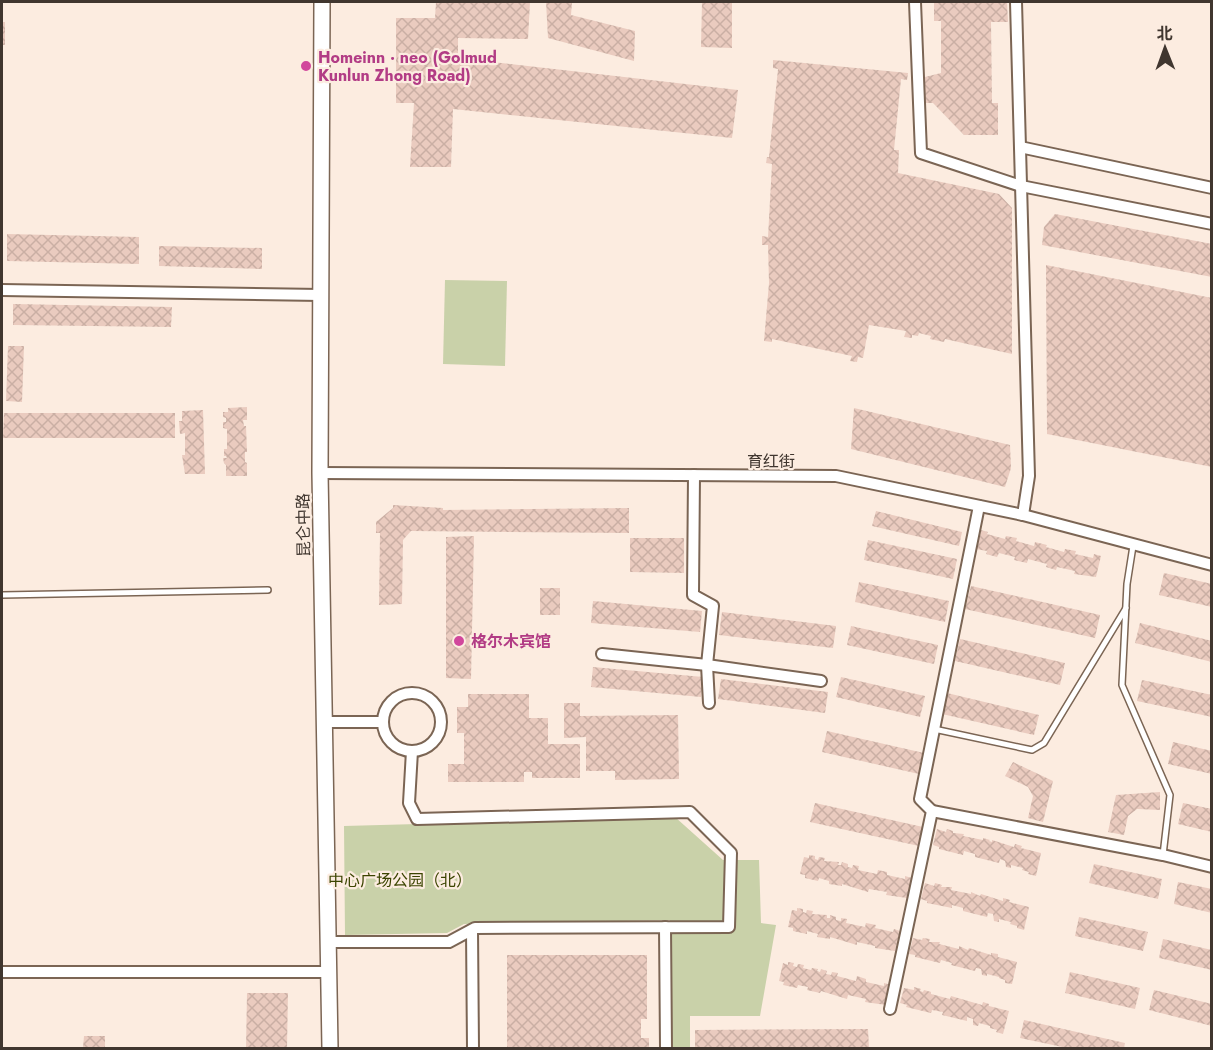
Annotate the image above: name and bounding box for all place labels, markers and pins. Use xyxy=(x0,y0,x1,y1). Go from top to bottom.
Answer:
place label: Homeinn · neo (Golmud Kunlun Zhong Road) xyxy=(318,46,497,87)
marker: Homeinn · neo (Golmud Kunlun Zhong Road) xyxy=(299,59,313,73)
place label: 格尔木宾馆 xyxy=(471,630,551,653)
marker: 格尔木宾馆 xyxy=(452,634,466,648)

